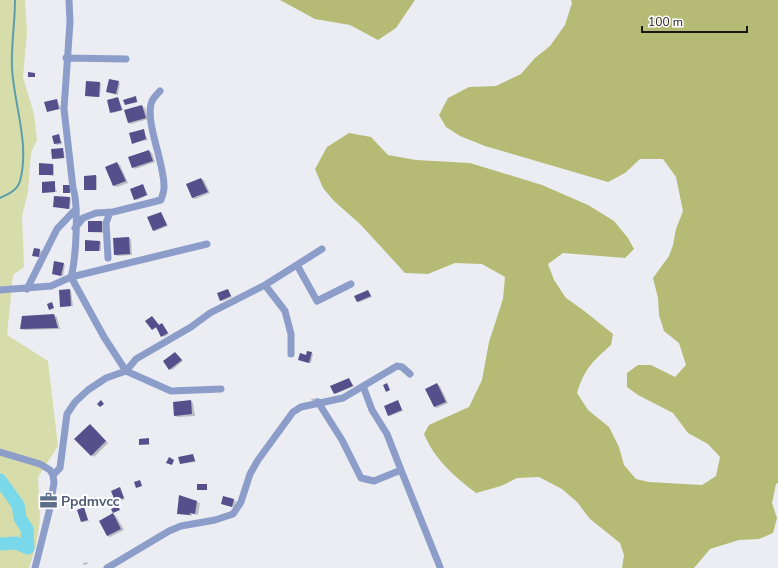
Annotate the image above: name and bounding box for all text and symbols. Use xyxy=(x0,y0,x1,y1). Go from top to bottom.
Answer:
scale bar xyxy=(642,8,747,34)
text: 100 m xyxy=(648,14,683,30)
office icon: Ppdmvcc xyxy=(38,491,58,511)
place label: Ppdmvcc xyxy=(61,492,120,511)

